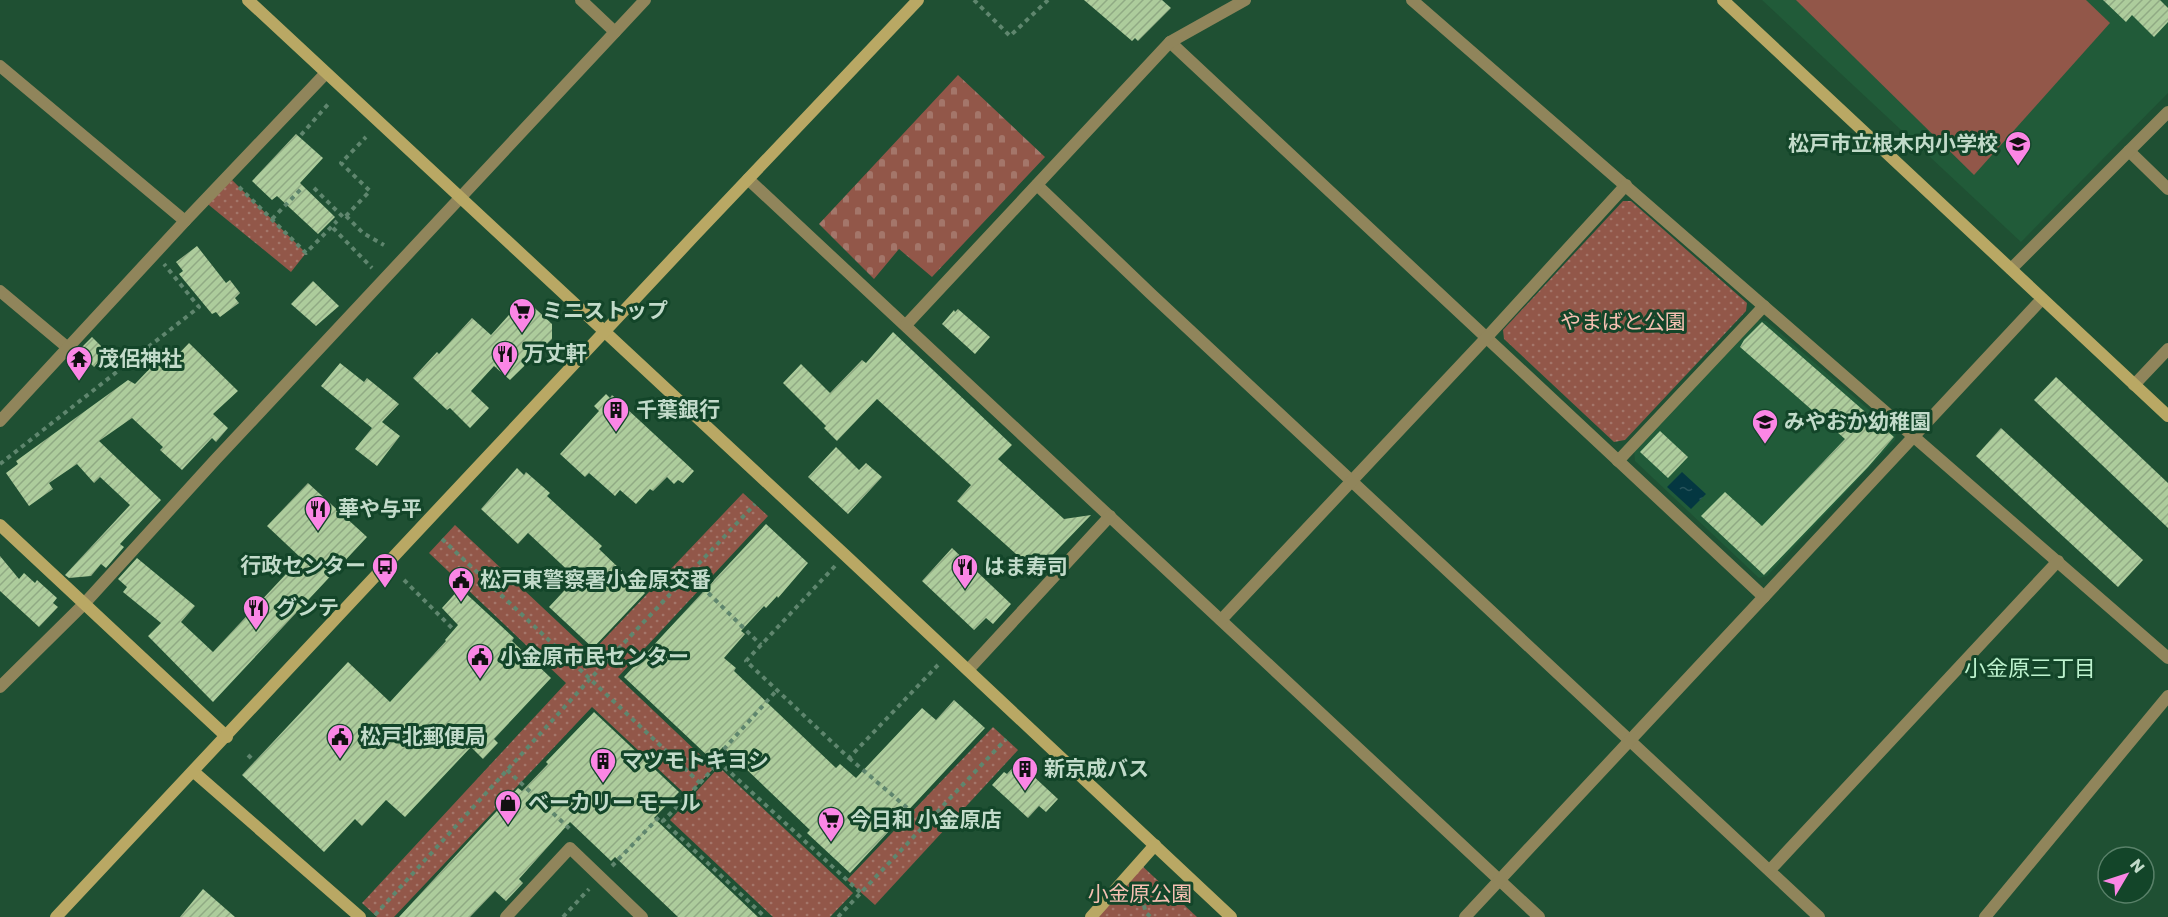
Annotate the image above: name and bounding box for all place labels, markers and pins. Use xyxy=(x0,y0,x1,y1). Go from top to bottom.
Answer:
place label: 松戸市立根木内小学校 xyxy=(1788,129,1998,158)
school or university icon: 松戸市立根木内小学校 xyxy=(2003,129,2033,167)
supermarket icon: ミニストップ xyxy=(507,296,537,334)
place label: ミニストップ xyxy=(542,296,668,325)
restaurant icon: 万丈軒 xyxy=(490,339,520,377)
place label: 万丈軒 xyxy=(524,339,587,368)
temple icon: 茂侶神社 xyxy=(64,344,94,382)
place label: 茂侶神社 xyxy=(98,344,182,373)
building icon: 千葉銀行 xyxy=(601,395,631,433)
place label: 千葉銀行 xyxy=(636,395,720,424)
school or university icon: みやおか幼稚園 xyxy=(1750,407,1780,445)
place label: みやおか幼稚園 xyxy=(1784,407,1931,436)
restaurant icon: 華や与平 xyxy=(303,494,333,532)
place label: 華や与平 xyxy=(338,494,422,523)
place label: 行政センター xyxy=(240,551,366,580)
bus stop icon: 行政センター xyxy=(370,551,400,589)
restaurant icon: はま寿司 xyxy=(950,552,980,590)
place label: はま寿司 xyxy=(984,552,1068,581)
public building icon: 松戸東警察署小金原交番 xyxy=(446,565,476,603)
place label: 松戸東警察署小金原交番 xyxy=(480,565,711,594)
restaurant icon: グンテ xyxy=(241,593,271,631)
place label: グンテ xyxy=(276,593,339,622)
public building icon: 小金原市民センター xyxy=(465,642,495,680)
place label: 小金原市民センター xyxy=(500,642,689,671)
public building icon: 松戸北郵便局 xyxy=(325,722,355,760)
place label: 松戸北郵便局 xyxy=(360,722,486,751)
building icon: マツモトキヨシ xyxy=(588,746,618,784)
place label: マツモトキヨシ xyxy=(622,746,769,775)
building icon: 新京成バス xyxy=(1010,754,1040,792)
place label: 新京成バス xyxy=(1044,754,1149,783)
shop icon: ベーカリー モール xyxy=(493,788,523,826)
place label: ベーカリー モール xyxy=(528,788,700,817)
supermarket icon: 今日和 小金原店 xyxy=(816,805,846,843)
place label: 今日和 小金原店 xyxy=(850,805,1001,834)

